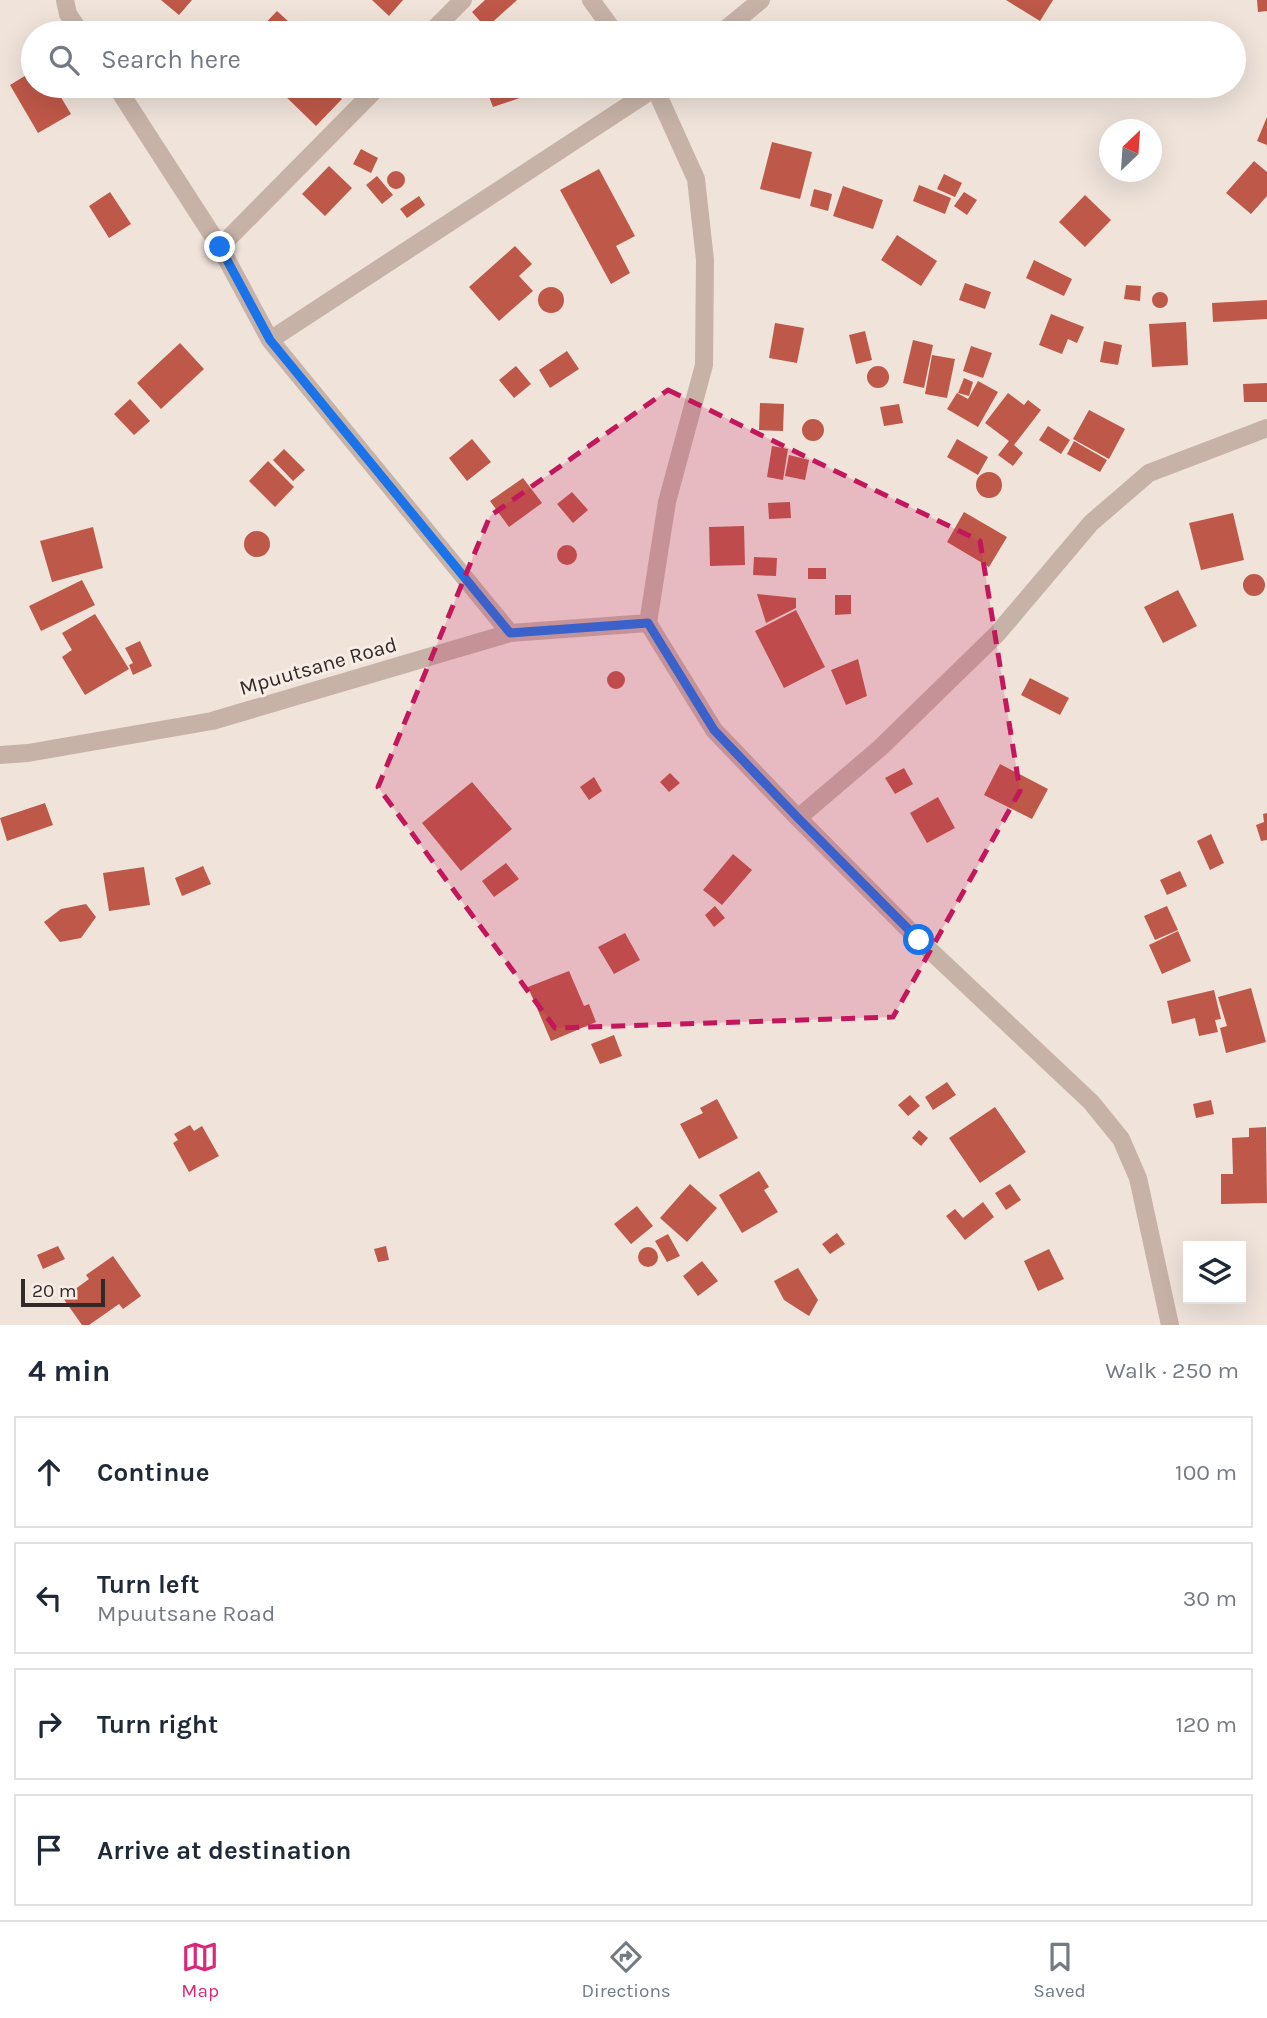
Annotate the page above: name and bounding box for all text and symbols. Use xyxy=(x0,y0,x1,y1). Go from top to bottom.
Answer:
search box xyxy=(21,21,1246,98)
icon: search xyxy=(45,41,83,79)
text: Search here xyxy=(101,44,241,75)
north arrow xyxy=(1099,119,1162,182)
route end xyxy=(204,231,235,262)
street label: Mpuutsane Road xyxy=(236,632,400,700)
route start xyxy=(903,924,934,955)
map controls xyxy=(1183,1241,1246,1304)
button: layers xyxy=(1183,1241,1246,1304)
scale bar xyxy=(21,1276,105,1308)
text: 20 m xyxy=(32,1280,77,1302)
text: 4 min xyxy=(28,1353,110,1389)
text: Walk · 250 m xyxy=(1105,1357,1239,1384)
icon: ahead xyxy=(30,1453,68,1491)
text: Continue xyxy=(97,1457,209,1488)
text: 100 m xyxy=(1175,1459,1237,1486)
text: Turn left xyxy=(97,1569,199,1600)
icon: left xyxy=(30,1579,68,1617)
text: 30 m xyxy=(1183,1585,1237,1612)
text: Mpuutsane Road xyxy=(97,1600,275,1627)
icon: right xyxy=(30,1705,68,1743)
text: Turn right xyxy=(97,1709,218,1740)
text: 120 m xyxy=(1175,1711,1237,1738)
icon: arrive xyxy=(30,1831,68,1869)
text: Arrive at destination xyxy=(97,1835,351,1866)
tab: Map xyxy=(181,1938,219,2002)
tab: Directions xyxy=(582,1938,671,2002)
tab: Saved xyxy=(1033,1938,1086,2002)

